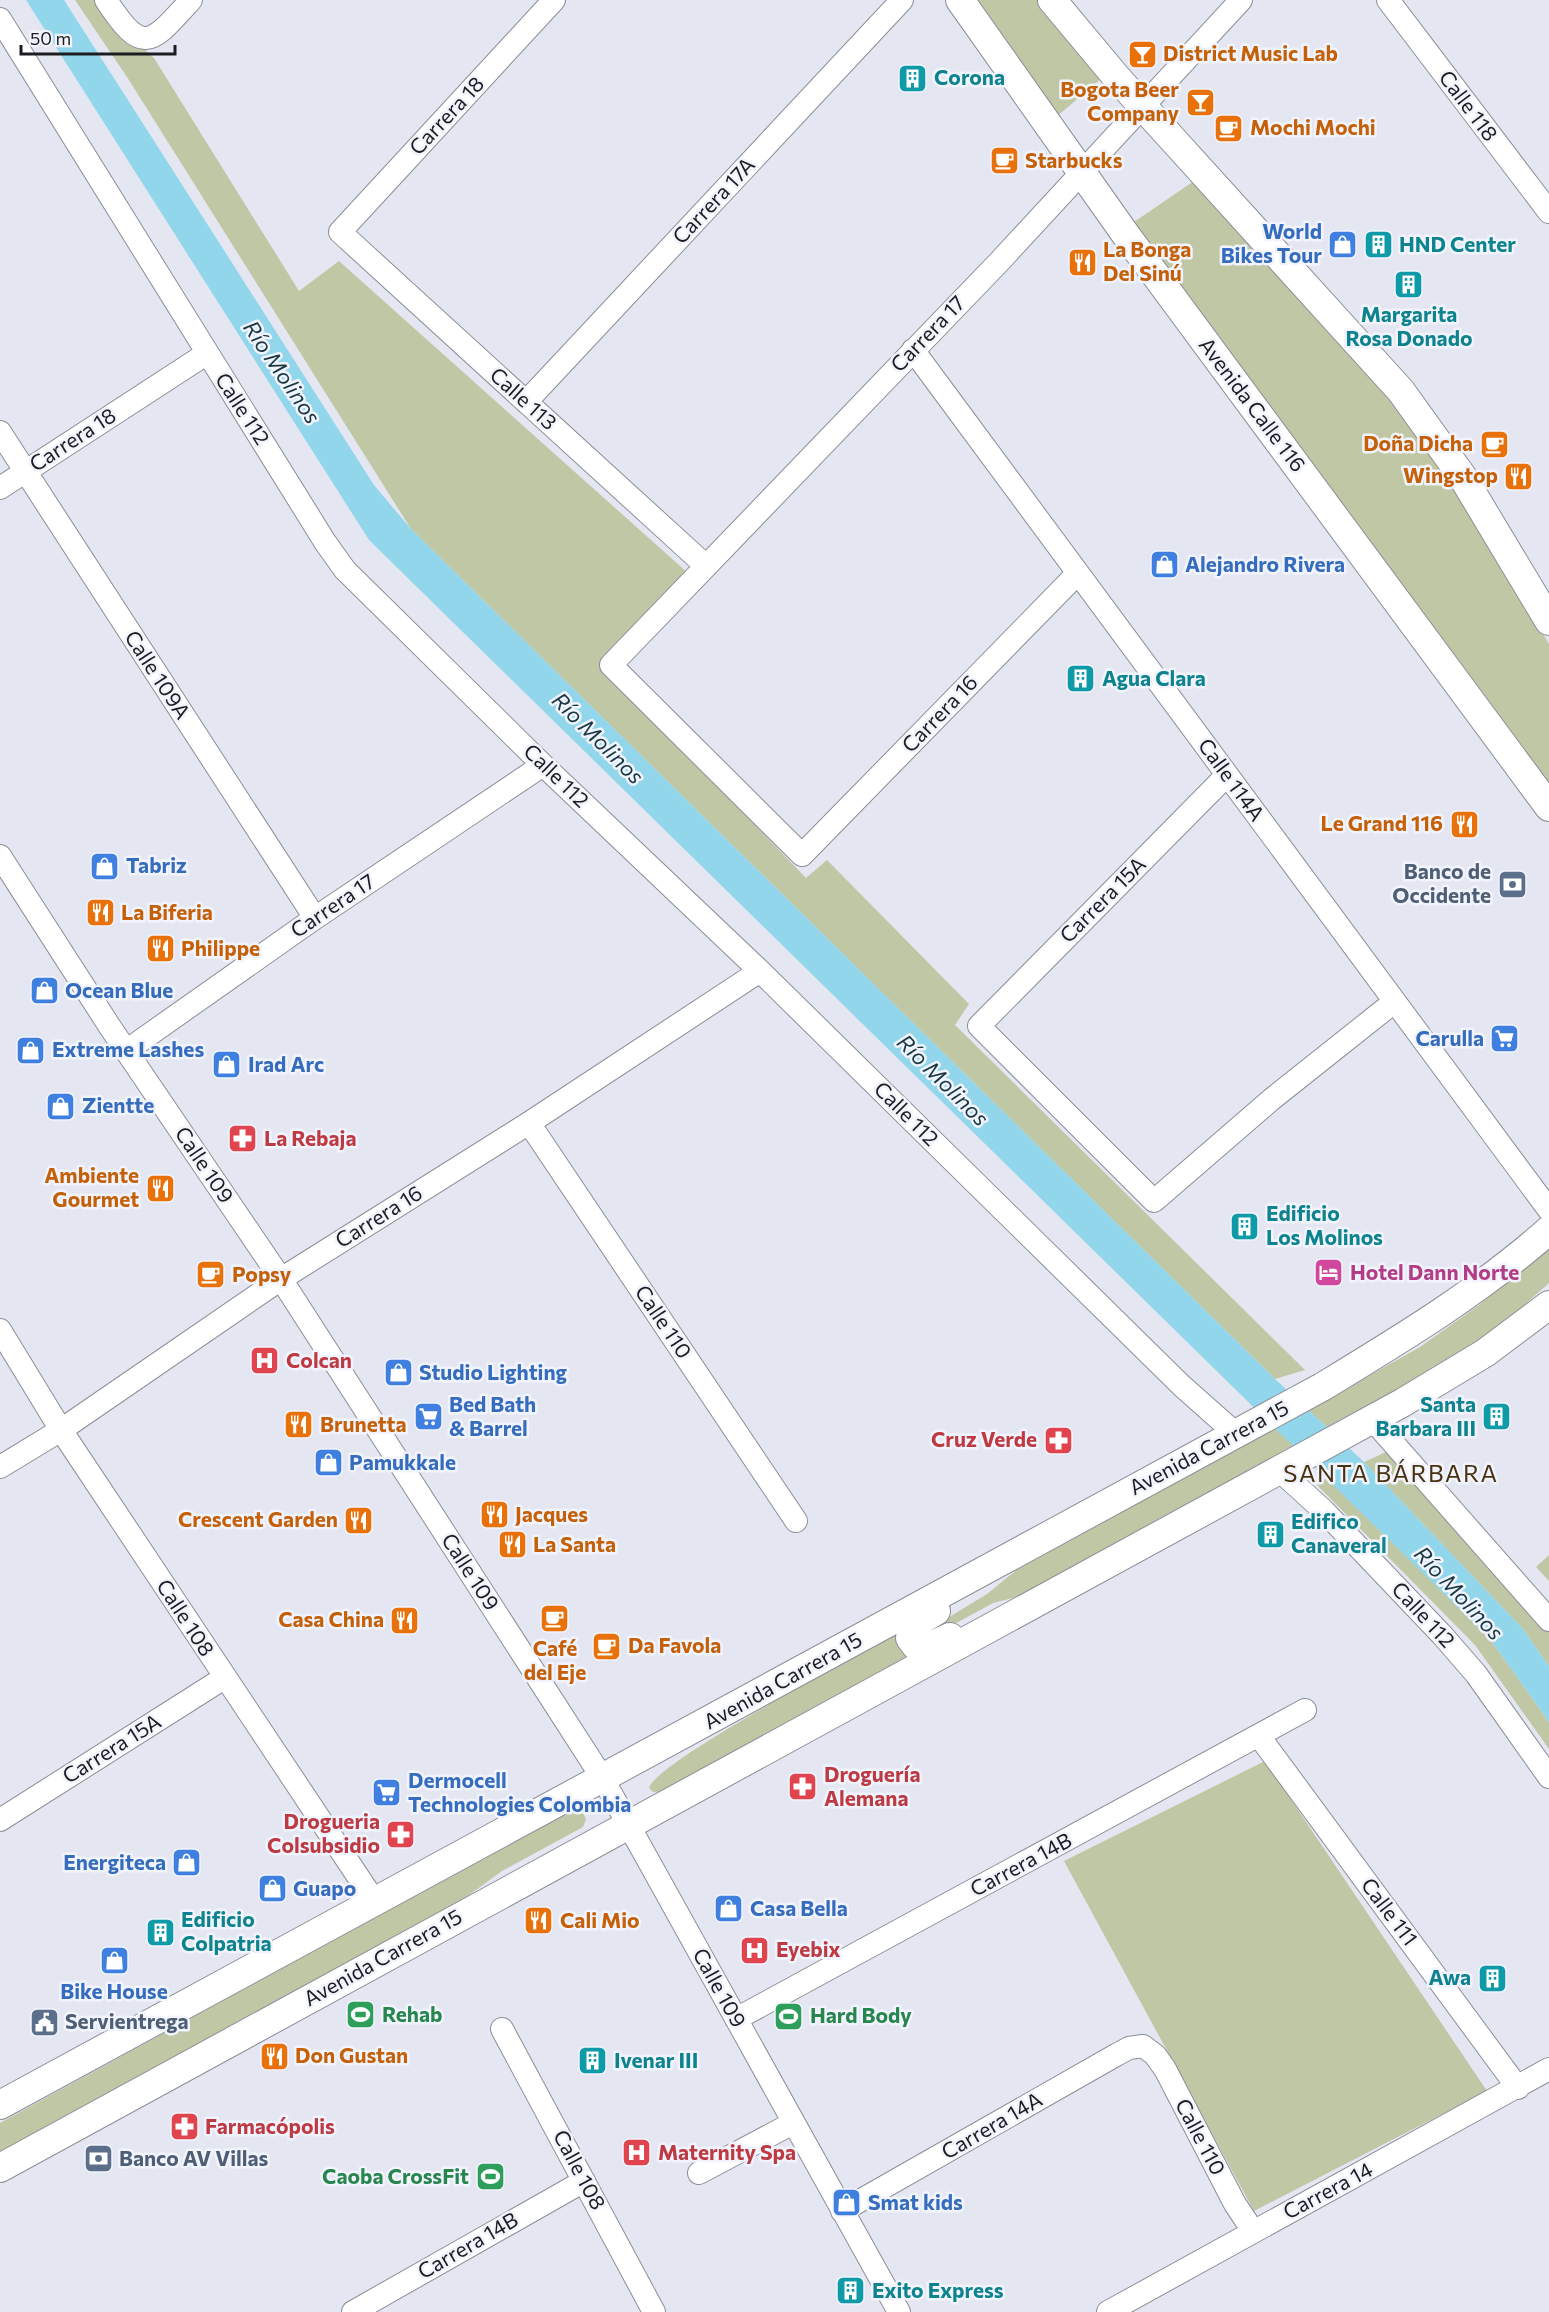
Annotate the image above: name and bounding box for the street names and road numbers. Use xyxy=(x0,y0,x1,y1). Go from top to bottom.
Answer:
street label: Calle 118 xyxy=(1435,65,1504,145)
street label: Carrera 18 xyxy=(403,71,488,159)
street label: Carrera 17A xyxy=(667,152,759,248)
street label: Carrera 17 xyxy=(885,290,969,376)
street label: Avenida Calle 116 xyxy=(1195,332,1312,476)
street label: Calle 113 xyxy=(486,361,562,434)
street label: Calle 112 xyxy=(211,368,276,449)
street label: Carrera 18 xyxy=(24,402,120,476)
street label: Calle 109A xyxy=(120,625,196,723)
street label: Carrera 16 xyxy=(896,669,982,757)
street label: Calle 114A xyxy=(1194,733,1271,825)
street label: Calle 112 xyxy=(519,738,595,812)
street label: Carrera 15A xyxy=(1054,851,1150,947)
street label: Carrera 17 xyxy=(285,868,379,942)
street label: Calle 112 xyxy=(870,1076,944,1150)
street label: Calle 109 xyxy=(171,1121,240,1207)
street label: Carrera 16 xyxy=(330,1179,426,1252)
street label: Calle 110 xyxy=(631,1280,698,1362)
street label: Avenida Carrera 15 xyxy=(1124,1394,1292,1499)
street label: Calle 109 xyxy=(437,1528,505,1614)
street label: Calle 108 xyxy=(152,1574,220,1660)
street label: Calle 112 xyxy=(1387,1576,1461,1652)
street label: Avenida Carrera 15 xyxy=(699,1626,866,1733)
street label: Carrera 15A xyxy=(57,1708,165,1788)
street label: Carrera 14B xyxy=(965,1827,1075,1901)
street label: Calle 111 xyxy=(1357,1872,1424,1950)
street label: Avenida Carrera 15 xyxy=(299,1903,466,2010)
street label: Calle 109 xyxy=(688,1943,752,2031)
street label: Carrera 14A xyxy=(936,2086,1046,2164)
street label: Calle 110 xyxy=(1171,2094,1232,2179)
street label: Calle 108 xyxy=(549,2125,612,2213)
street label: Carrera 14 xyxy=(1278,2156,1377,2224)
street label: Carrera 14B xyxy=(413,2206,522,2283)

